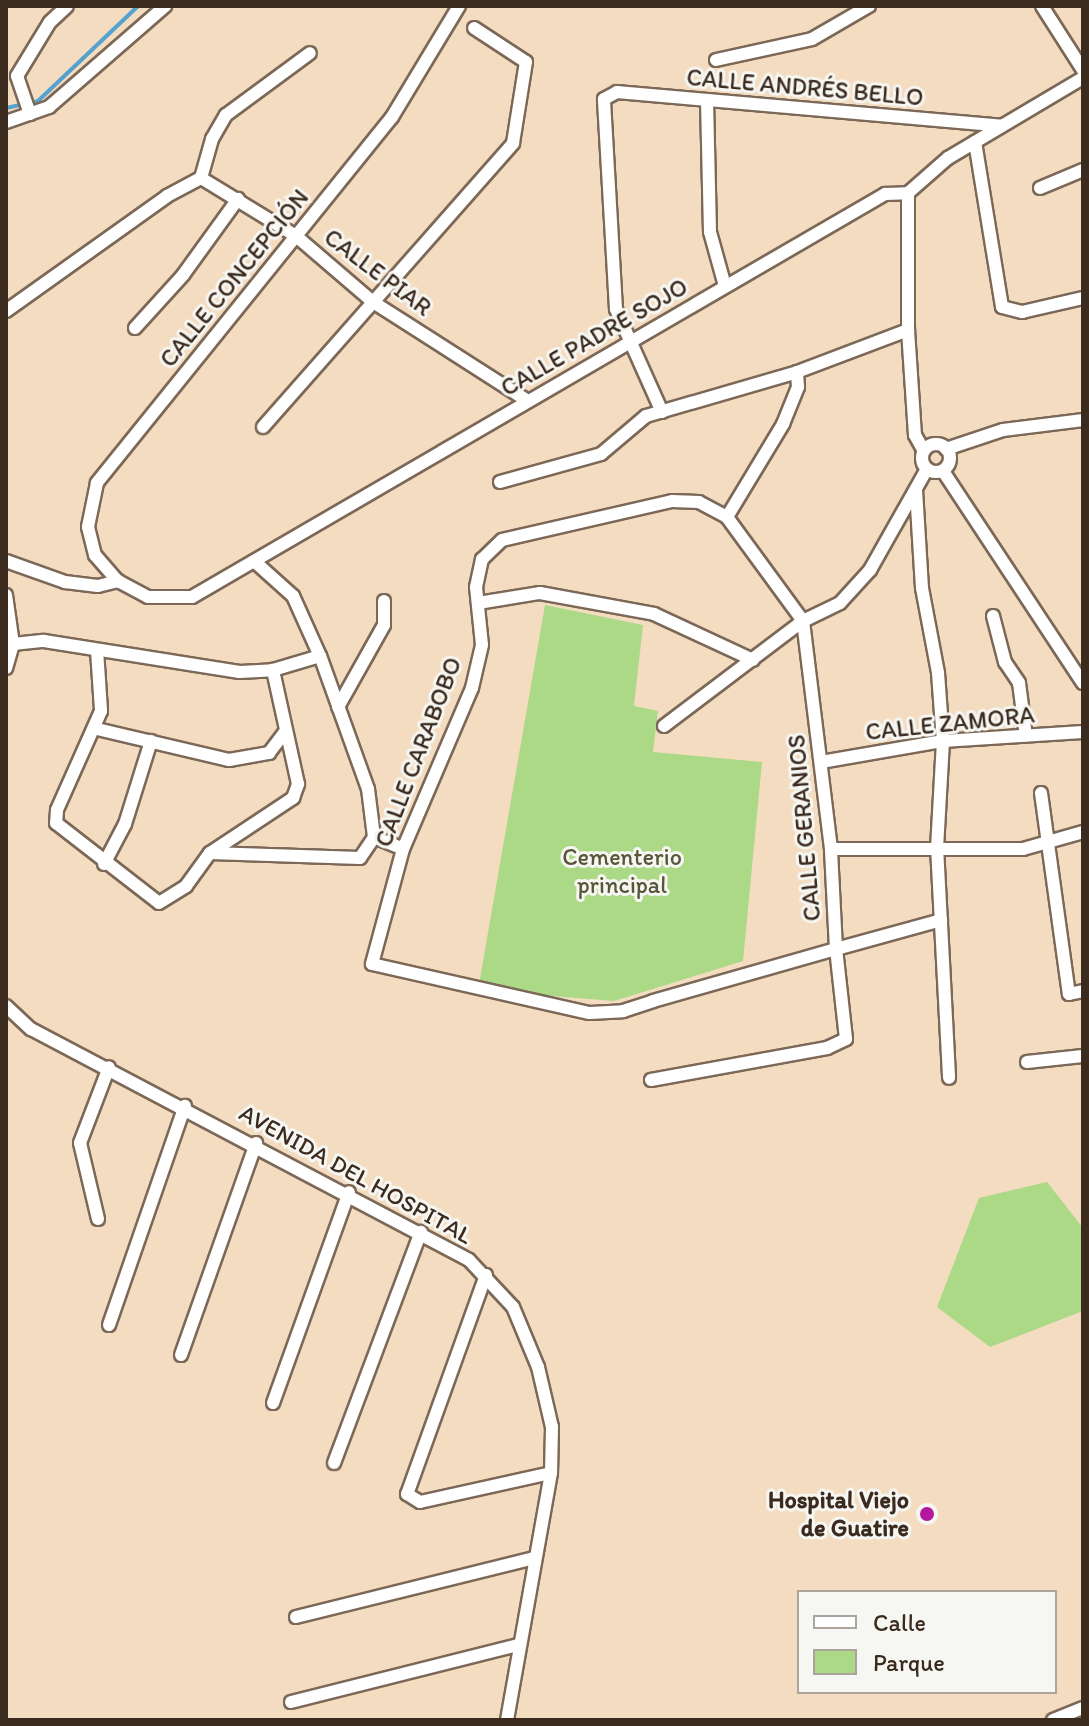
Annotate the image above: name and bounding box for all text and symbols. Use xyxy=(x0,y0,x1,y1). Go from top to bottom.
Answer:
street label: CALLE ANDRÉS BELLO xyxy=(685,62,925,112)
street label: CALLE CONCEPCIÓN xyxy=(152,182,316,374)
street label: CALLE PIAR xyxy=(319,222,437,322)
street label: CALLE PADRE SOJO xyxy=(496,272,692,402)
street label: CALLE CARABOBO xyxy=(369,653,467,851)
street label: CALLE ZAMORA xyxy=(864,700,1036,746)
street label: CALLE GERANIOS xyxy=(781,732,827,924)
park label: Cementerio principal xyxy=(562,843,682,899)
street label: AVENIDA DEL HOSPITAL xyxy=(236,1099,476,1249)
place label: Hospital Viejo de Guatire xyxy=(768,1486,909,1542)
marker: Hospital Viejo de Guatire xyxy=(916,1503,938,1525)
legend xyxy=(797,1590,1057,1694)
text: Calle xyxy=(873,1608,926,1637)
text: Parque xyxy=(873,1648,945,1677)

